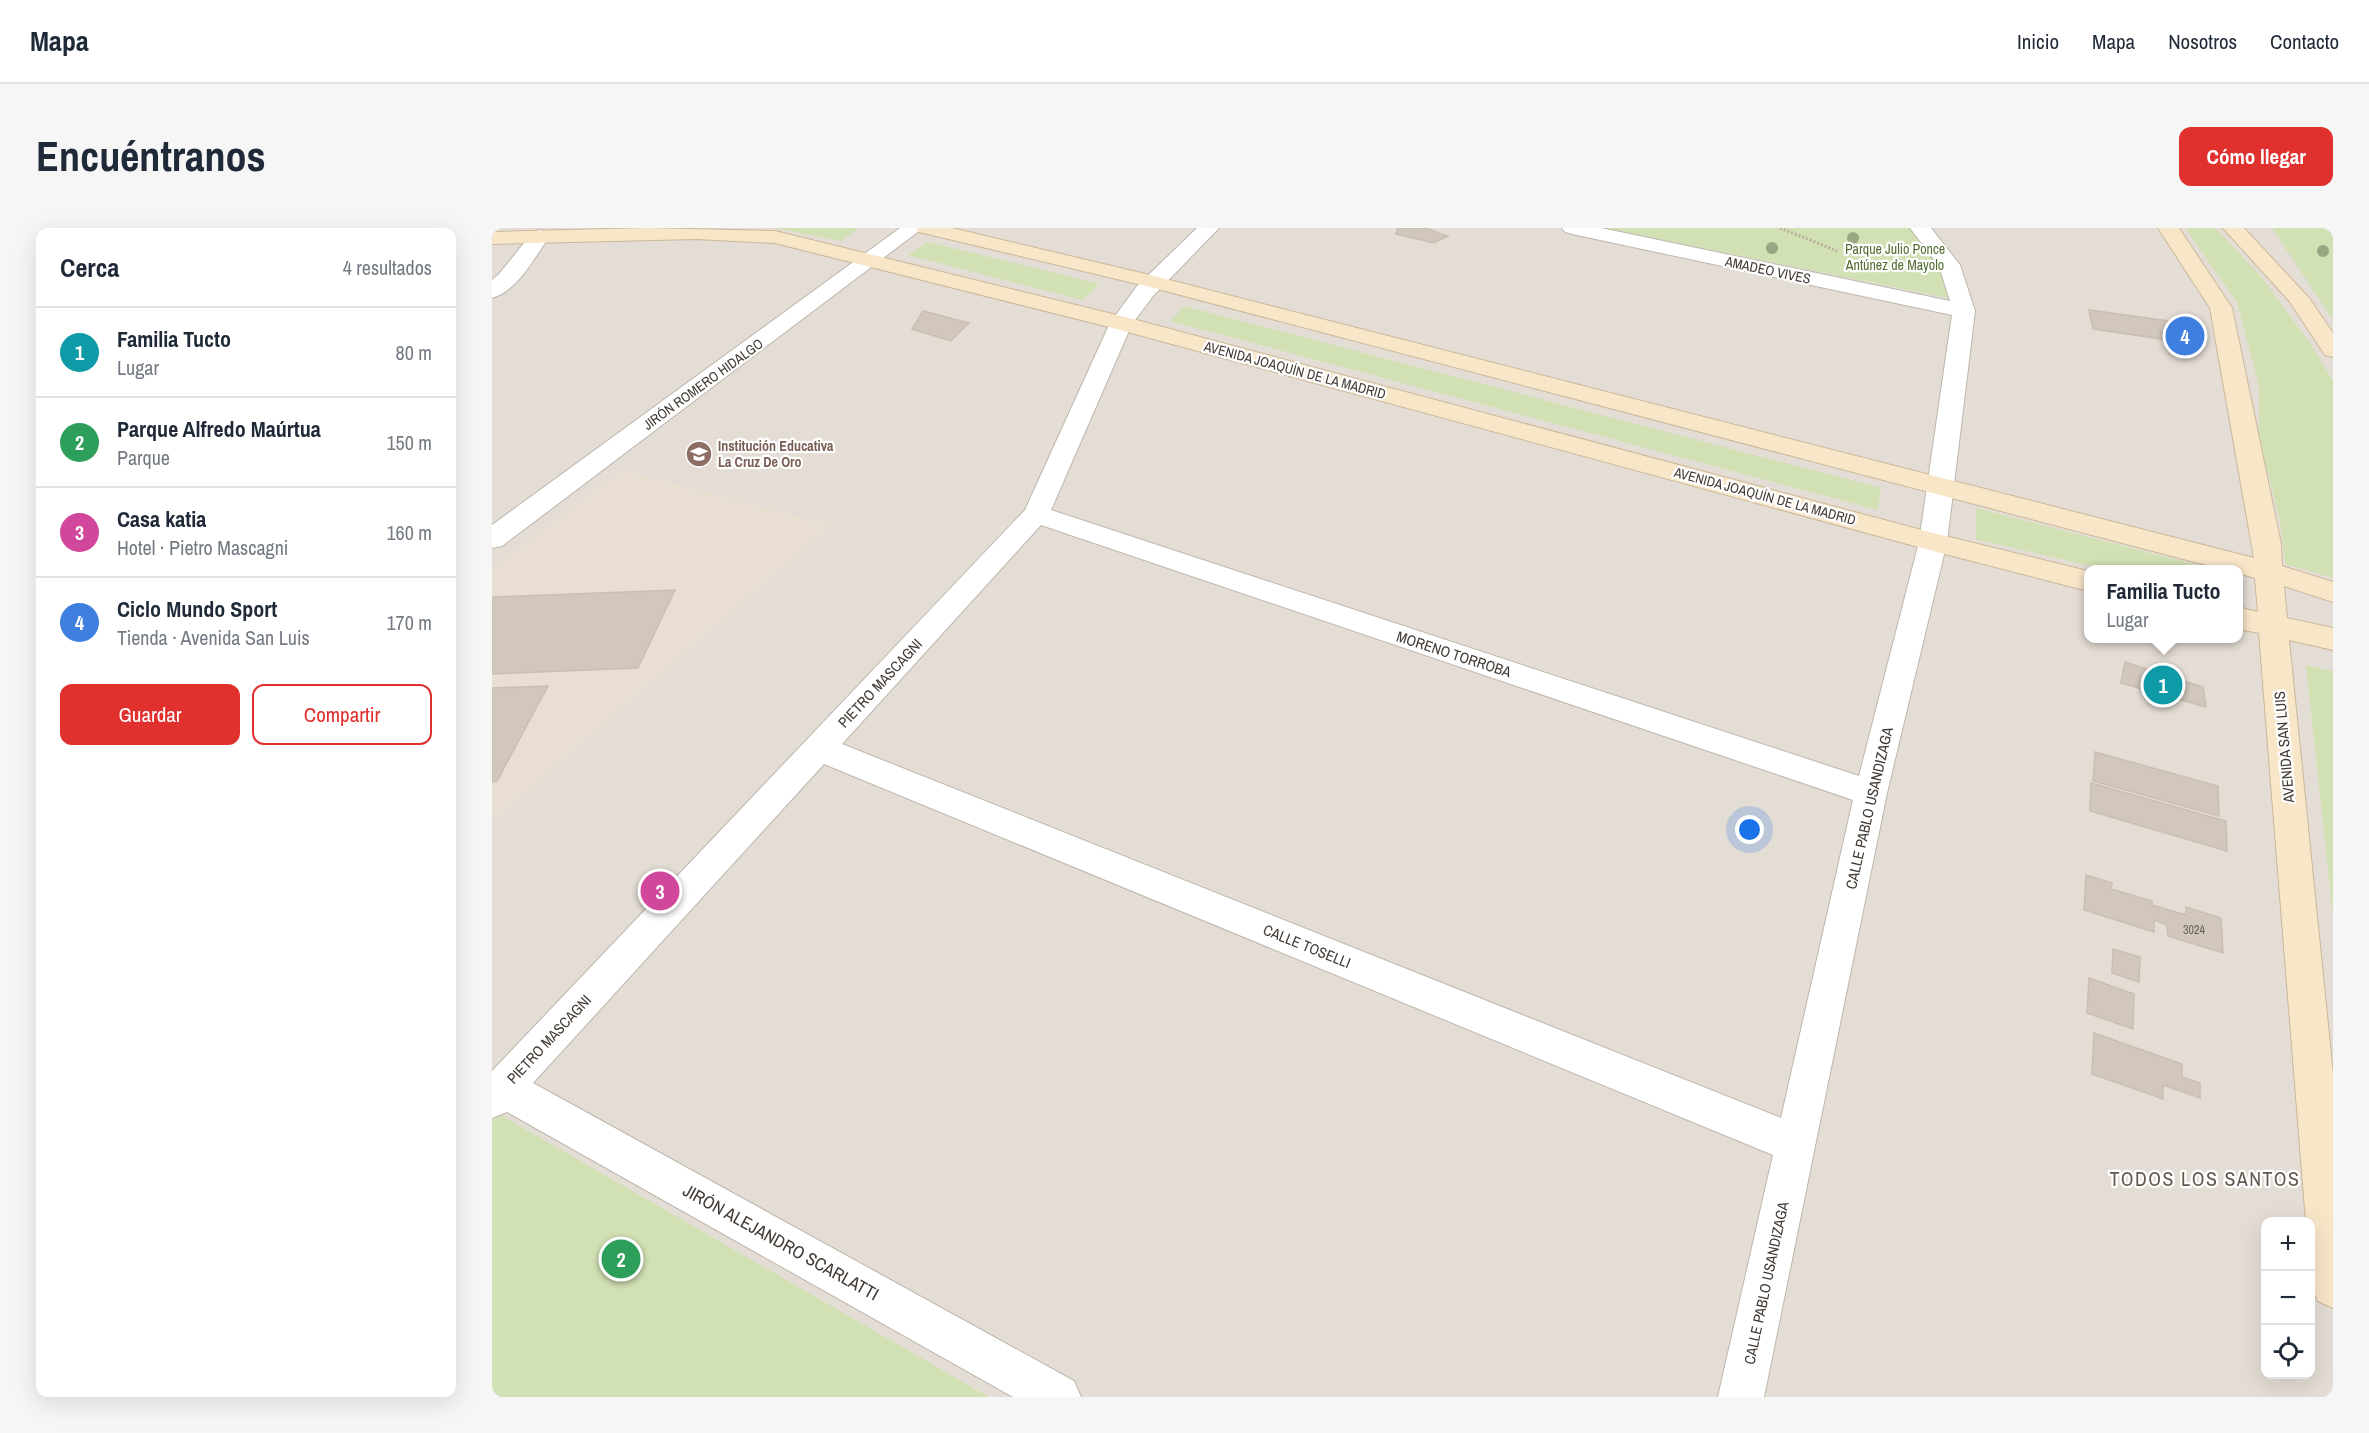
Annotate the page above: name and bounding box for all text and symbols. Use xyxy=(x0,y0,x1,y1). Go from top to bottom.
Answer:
text: Mapa xyxy=(30,22,89,60)
text: Inicio xyxy=(2017,27,2059,56)
text: Mapa xyxy=(2092,27,2135,56)
text: Nosotros xyxy=(2168,27,2237,56)
text: Contacto xyxy=(2270,27,2339,56)
button: Cómo llegar xyxy=(2179,127,2333,186)
text: Encuéntranos xyxy=(36,128,266,184)
park label: Parque Julio Ponce Antúnez de Mayolo xyxy=(1845,240,1945,274)
text: Cerca xyxy=(60,250,119,285)
street label: AMADEO VIVES xyxy=(1723,252,1813,288)
text: 4 resultados xyxy=(343,254,432,281)
pin: 4 xyxy=(2166,314,2204,358)
text: Familia Tucto xyxy=(117,324,231,354)
street label: JIRÓN ROMERO HIDALGO xyxy=(639,334,767,434)
street label: AVENIDA JOAQUÍN DE LA MADRID xyxy=(1201,337,1388,403)
text: 1 xyxy=(75,339,84,366)
text: 80 m xyxy=(396,339,432,366)
text: Lugar xyxy=(117,354,159,381)
text: Parque Alfredo Maúrtua xyxy=(117,414,321,444)
text: 2 xyxy=(75,429,84,456)
text: 150 m xyxy=(386,429,432,456)
place label: Institución Educativa La Cruz De Oro xyxy=(718,437,834,471)
school or university icon: Institución Educativa La Cruz De Oro xyxy=(684,439,714,469)
text: Parque xyxy=(117,444,170,471)
street label: AVENIDA JOAQUÍN DE LA MADRID xyxy=(1671,463,1858,529)
text: Casa katia xyxy=(117,504,206,534)
text: 3 xyxy=(75,519,84,546)
text: 160 m xyxy=(386,519,432,546)
text: Hotel · Pietro Mascagni xyxy=(117,534,288,561)
popup xyxy=(2084,565,2243,643)
text: Familia Tucto xyxy=(2106,576,2221,606)
text: Ciclo Mundo Sport xyxy=(117,594,277,624)
text: Lugar xyxy=(2106,606,2148,633)
text: 4 xyxy=(75,609,84,636)
text: 170 m xyxy=(386,609,432,636)
text: Tienda · Avenida San Luis xyxy=(117,624,310,651)
street label: MORENO TORROBA xyxy=(1394,626,1515,683)
street label: PIETRO MASCAGNI xyxy=(833,634,927,732)
pin: 1 xyxy=(2144,662,2182,708)
button: Guardar xyxy=(60,684,240,745)
button: Compartir xyxy=(252,684,432,745)
street label: AVENIDA SAN LUIS xyxy=(2269,690,2299,805)
street label: CALLE PABLO USANDIZAGA xyxy=(1840,724,1898,891)
your location xyxy=(1735,815,1764,844)
pin: 3 xyxy=(640,868,680,914)
street label: CALLE TOSELLI xyxy=(1260,919,1354,973)
house number: 3024 xyxy=(2183,922,2205,938)
street label: PIETRO MASCAGNI xyxy=(502,990,596,1088)
district label: TODOS LOS SANTOS xyxy=(2109,1165,2301,1192)
street label: JIRÓN ALEJANDRO SCARLATTI xyxy=(679,1178,883,1306)
street label: CALLE PABLO USANDIZAGA xyxy=(1738,1199,1794,1366)
map controls xyxy=(2261,1217,2315,1379)
button: + xyxy=(2261,1217,2315,1271)
pin: 2 xyxy=(602,1236,640,1282)
button: − xyxy=(2261,1271,2315,1325)
button: locate xyxy=(2261,1325,2315,1379)

